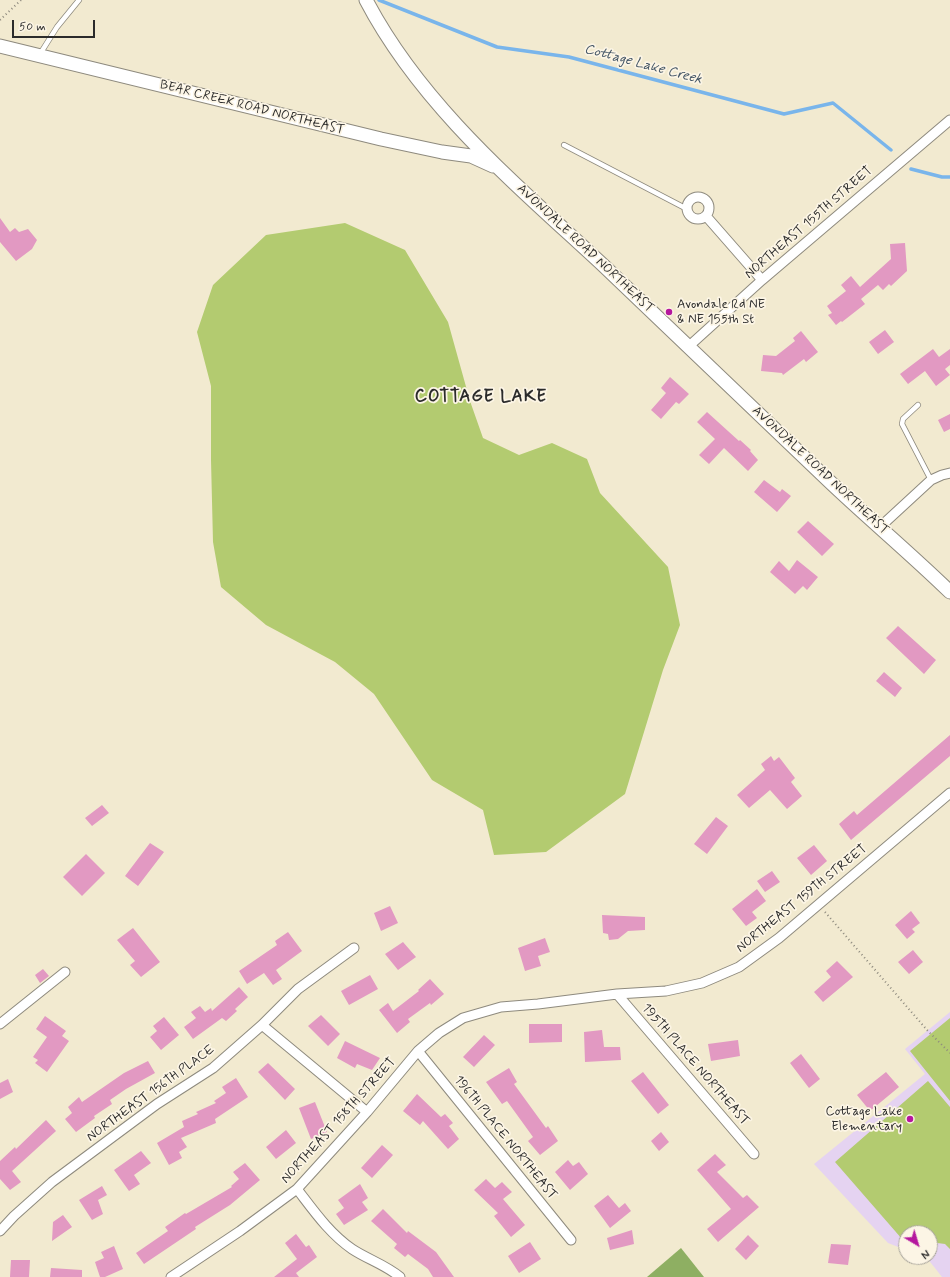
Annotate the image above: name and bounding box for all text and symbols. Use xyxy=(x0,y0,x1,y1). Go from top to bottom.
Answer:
scale bar xyxy=(14,12,97,38)
text: 50 m xyxy=(19,19,46,35)
water label: Cottage Lake Creek xyxy=(582,41,704,89)
street label: BEAR CREEK ROAD NORTHEAST xyxy=(158,77,346,139)
street label: NORTHEAST 155TH STREET xyxy=(742,163,876,283)
street label: AVONDALE ROAD NORTHEAST xyxy=(513,181,657,317)
place label: Avondale Rd NE & NE 155th St xyxy=(677,297,765,328)
marker: Avondale Rd NE & NE 155th St xyxy=(664,307,674,317)
district label: COTTAGE LAKE xyxy=(412,387,550,407)
street label: AVONDALE ROAD NORTHEAST xyxy=(748,403,892,539)
street label: NORTHEAST 159TH STREET xyxy=(734,841,870,957)
street label: 195TH PLACE NORTHEAST xyxy=(638,1001,752,1129)
street label: NORTHEAST 156TH PLACE xyxy=(84,1042,218,1146)
street label: NORTHEAST 158TH STREET xyxy=(278,1055,400,1187)
street label: 196TH PLACE NORTHEAST xyxy=(450,1073,560,1203)
place label: Cottage Lake Elementary xyxy=(825,1104,902,1135)
marker: Cottage Lake Elementary xyxy=(905,1114,915,1124)
north arrow xyxy=(898,1225,938,1265)
text: N xyxy=(918,1246,932,1261)

